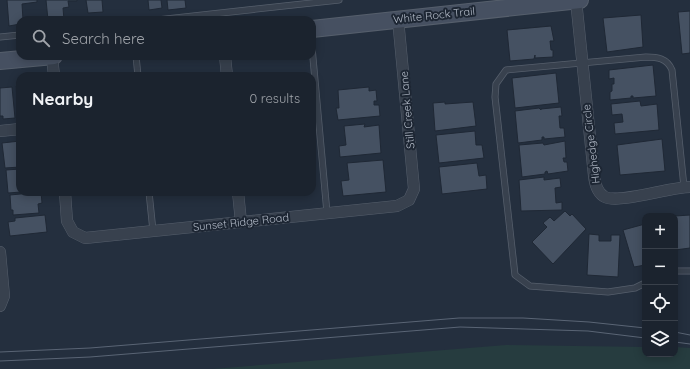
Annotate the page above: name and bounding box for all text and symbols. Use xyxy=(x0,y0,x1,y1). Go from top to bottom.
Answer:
street label: White Rock Trail xyxy=(392,4,476,26)
search box xyxy=(16,16,316,60)
icon: search xyxy=(30,27,52,49)
text: Search here xyxy=(62,29,145,48)
street label: Still Creek Lane xyxy=(397,71,417,149)
text: Nearby xyxy=(32,88,93,109)
text: 0 results xyxy=(249,90,300,106)
street label: Highedge Circle xyxy=(579,103,603,185)
street label: Sunset Ridge Road xyxy=(192,210,290,234)
map controls xyxy=(642,213,678,357)
button: + xyxy=(642,213,678,249)
button: − xyxy=(642,249,678,285)
button: locate xyxy=(642,285,678,321)
button: layers xyxy=(642,321,678,357)

